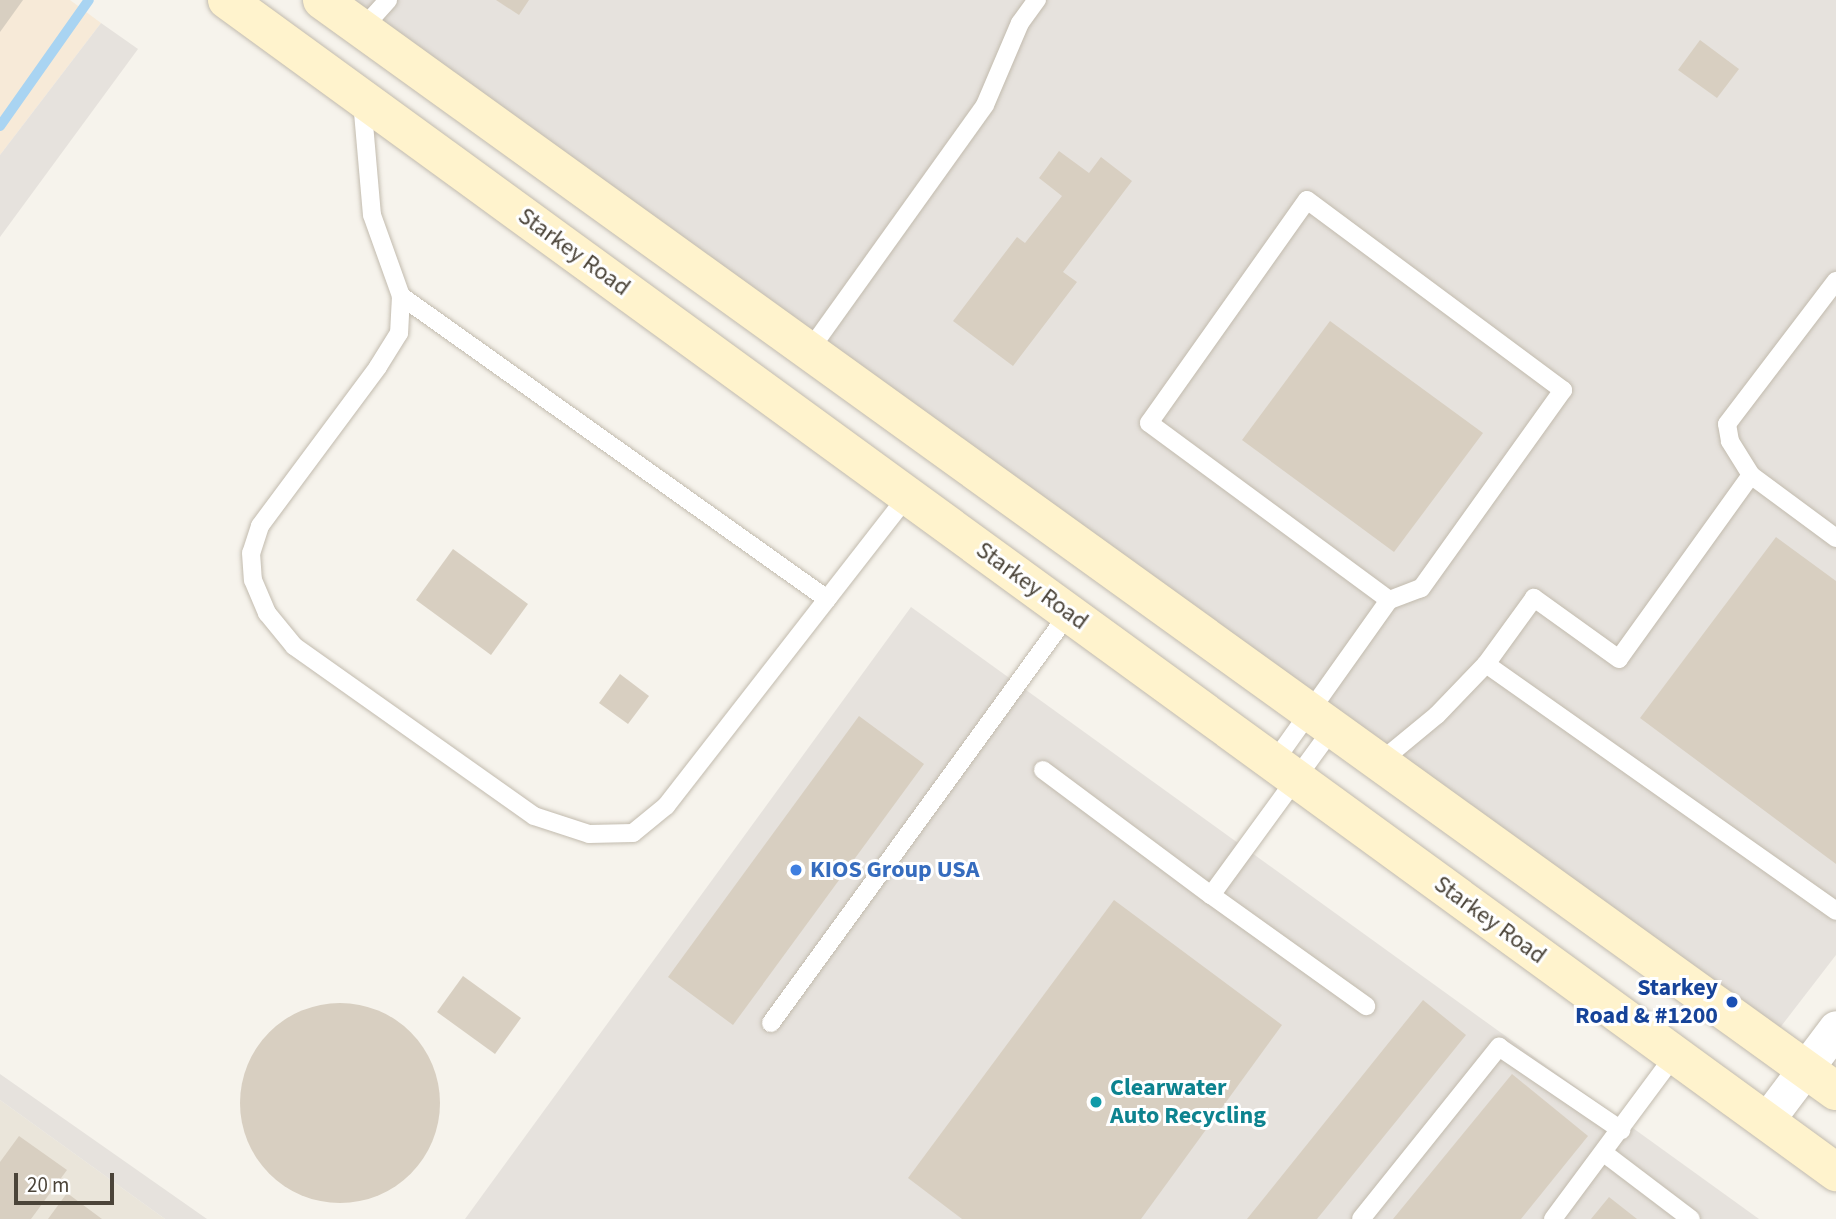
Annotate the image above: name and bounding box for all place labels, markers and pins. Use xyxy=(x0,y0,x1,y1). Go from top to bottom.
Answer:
place label: KIOS Group USA xyxy=(810,856,979,884)
marker: KIOS Group USA xyxy=(788,862,804,878)
place label: Starkey Road & #1200 xyxy=(1575,974,1718,1030)
marker: Starkey Road & #1200 xyxy=(1724,994,1740,1010)
place label: Clearwater Auto Recycling xyxy=(1110,1074,1266,1130)
marker: Clearwater Auto Recycling xyxy=(1088,1094,1104,1110)

